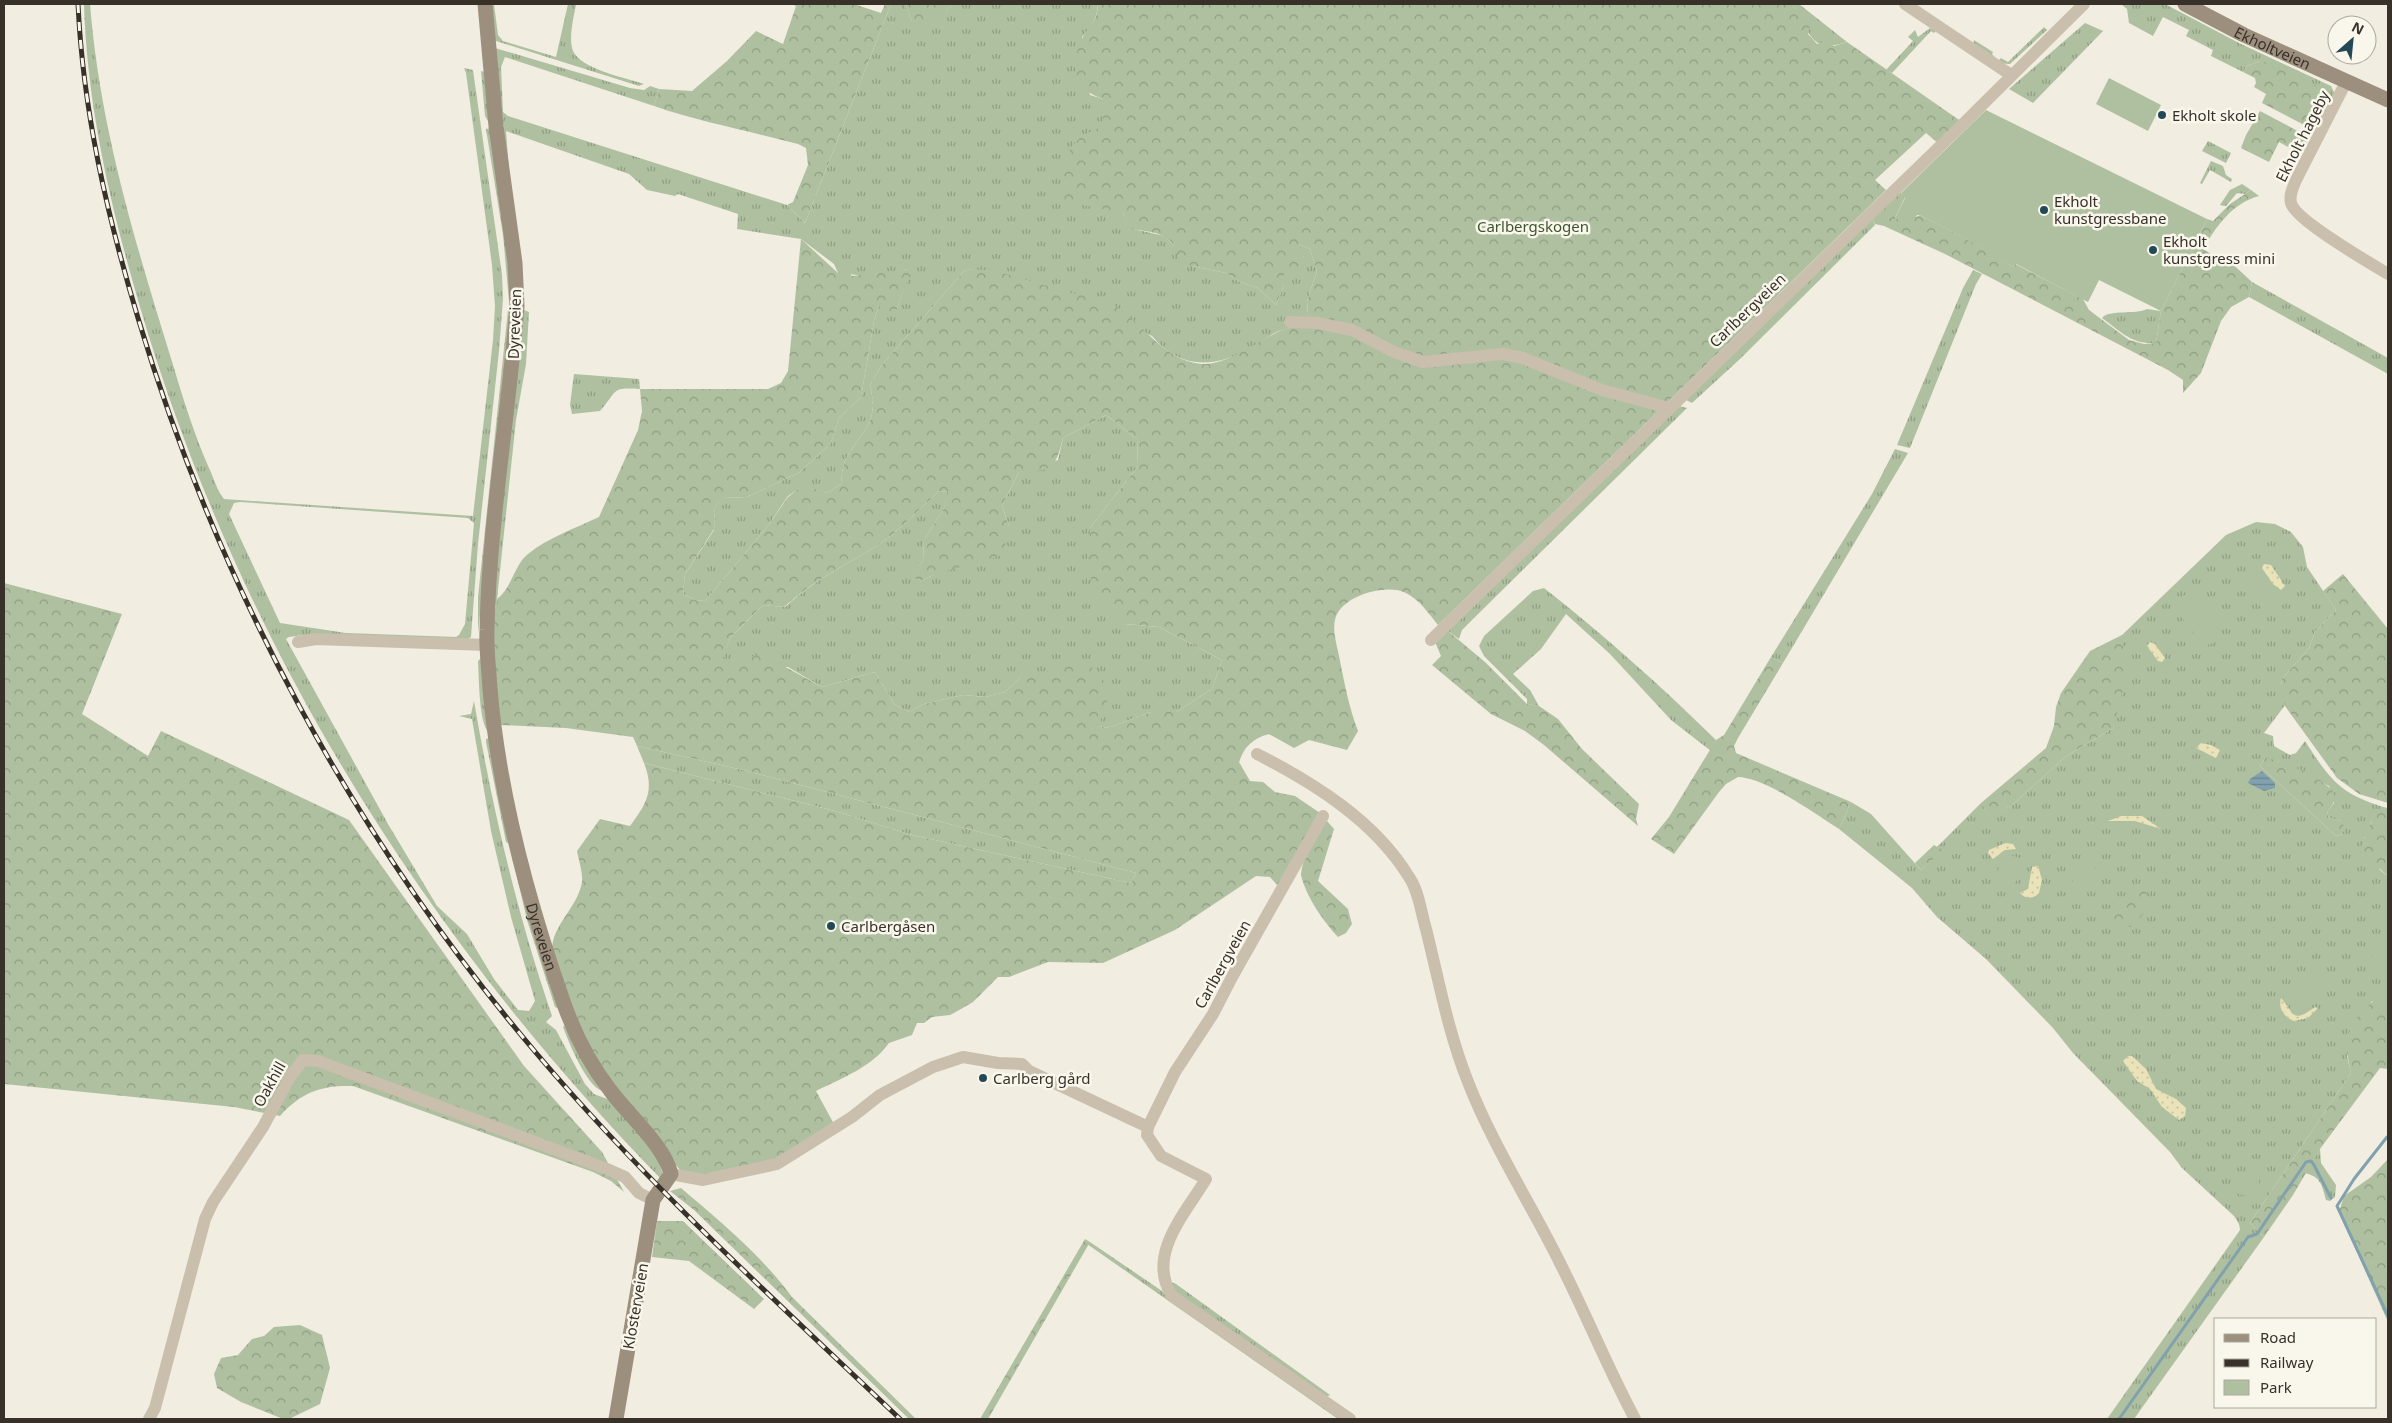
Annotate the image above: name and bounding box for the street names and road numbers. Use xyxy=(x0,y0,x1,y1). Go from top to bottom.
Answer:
street label: Ekholtveien xyxy=(2231,22,2314,74)
street label: Ekholt hageby xyxy=(2270,87,2334,185)
street label: Carlbergveien xyxy=(1705,269,1789,351)
street label: Dyreveien xyxy=(503,289,525,359)
street label: Dyreveien xyxy=(522,900,562,973)
street label: Carlbergveien xyxy=(1189,916,1255,1012)
street label: Oakhill xyxy=(248,1058,290,1110)
street label: Klosterveien xyxy=(618,1261,652,1351)

